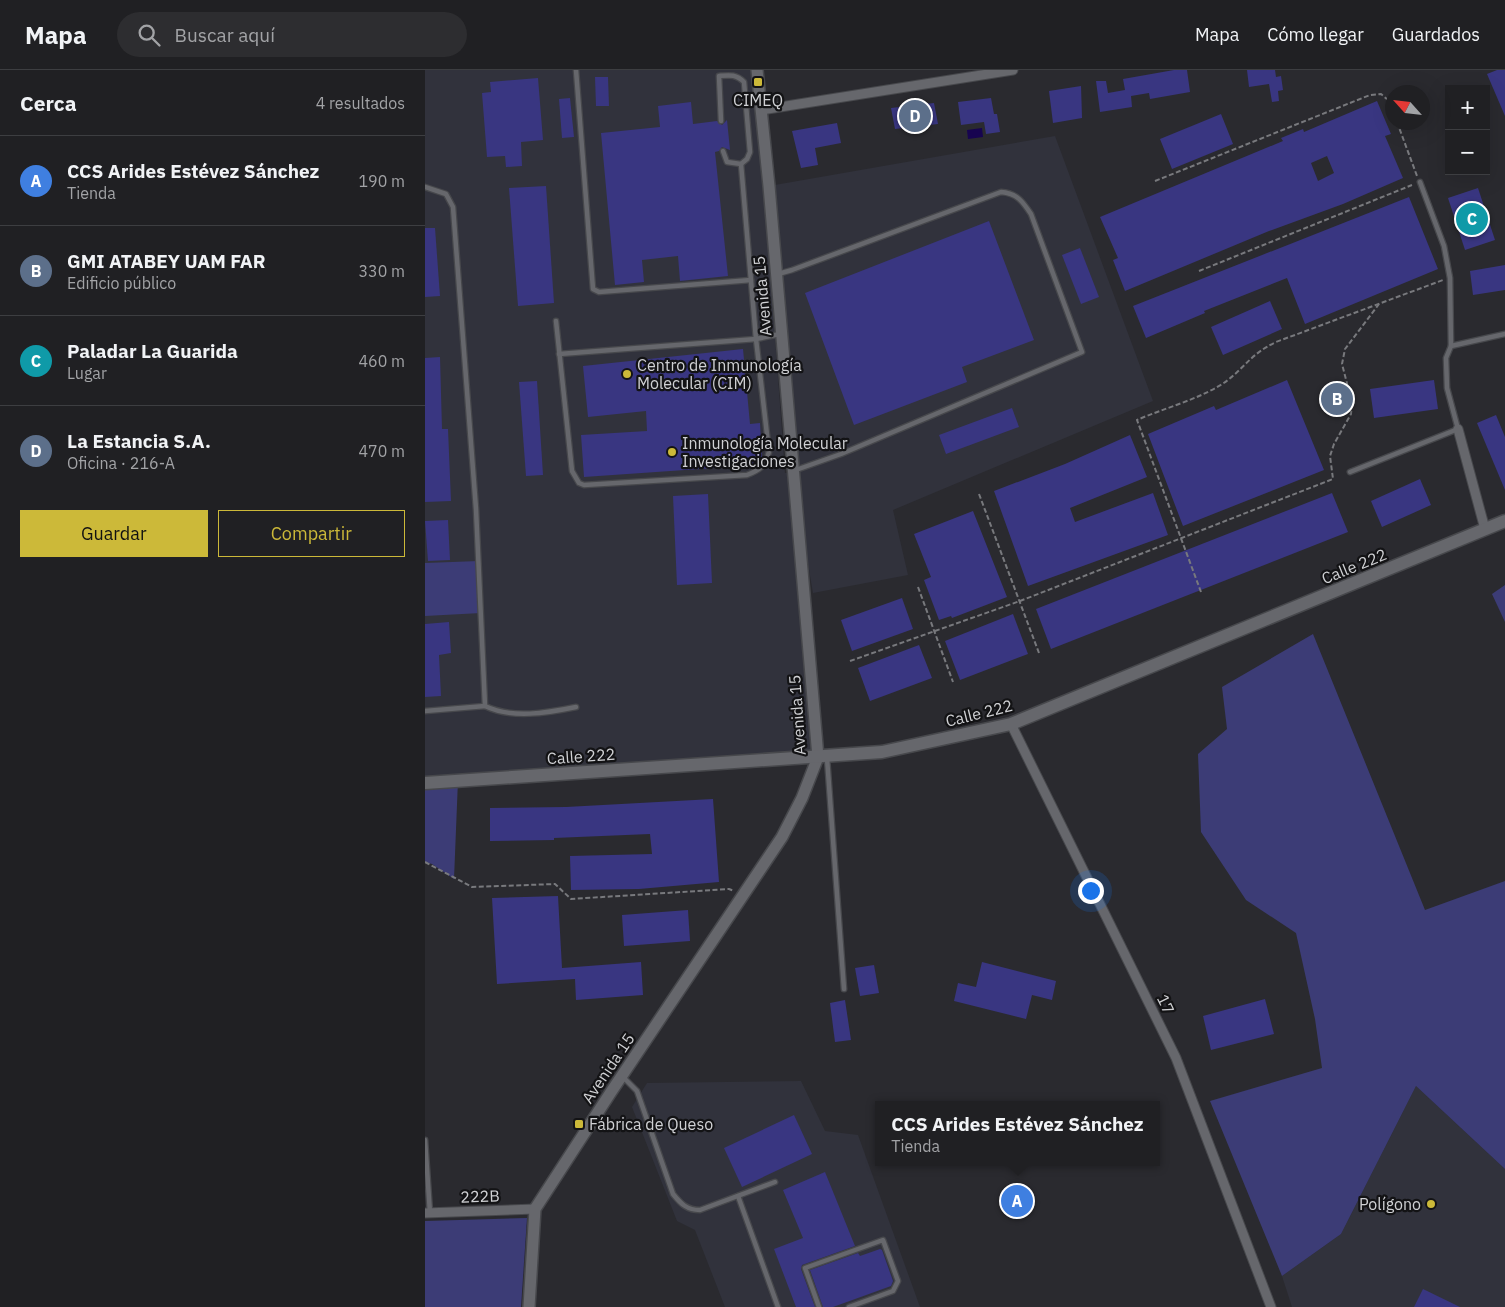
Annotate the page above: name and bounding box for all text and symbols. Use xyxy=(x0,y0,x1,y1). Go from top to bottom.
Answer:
search box xyxy=(117,12,467,57)
text: Mapa xyxy=(25,19,87,51)
icon: search xyxy=(135,21,163,49)
text: Buscar aquí xyxy=(175,23,275,47)
text: Mapa xyxy=(1195,23,1239,46)
text: Cómo llegar xyxy=(1267,23,1364,46)
text: Guardados xyxy=(1392,23,1480,46)
marker: CIMEQ xyxy=(752,76,764,88)
north arrow xyxy=(1385,85,1430,130)
map controls xyxy=(1445,85,1490,175)
button: + xyxy=(1445,85,1490,130)
text: Cerca xyxy=(20,89,77,117)
place label: CIMEQ xyxy=(733,90,783,110)
text: 4 resultados xyxy=(316,93,405,113)
pin: D xyxy=(899,97,931,135)
button: − xyxy=(1445,130,1490,175)
text: CCS Arides Estévez Sánchez xyxy=(67,159,319,183)
text: A xyxy=(31,171,41,191)
text: 190 m xyxy=(358,171,405,191)
text: Tienda xyxy=(67,183,116,203)
pin: C xyxy=(1456,200,1488,238)
text: GMI ATABEY UAM FAR xyxy=(67,249,266,273)
street label: Avenida 15 xyxy=(749,255,775,337)
text: B xyxy=(31,261,41,281)
text: 330 m xyxy=(358,261,405,281)
text: Edificio público xyxy=(67,273,176,293)
text: Paladar La Guarida xyxy=(67,339,238,363)
text: C xyxy=(31,351,41,371)
text: 460 m xyxy=(358,351,405,371)
place label: Centro de Inmunología Molecular (CIM) xyxy=(637,355,802,393)
text: Lugar xyxy=(67,363,107,383)
marker: Centro de Inmunología Molecular (CIM) xyxy=(621,368,633,380)
pin: B xyxy=(1321,380,1353,418)
text: La Estancia S.A. xyxy=(67,429,211,453)
place label: Inmunología Molecular Investigaciones xyxy=(682,433,848,471)
text: D xyxy=(30,441,42,461)
text: 470 m xyxy=(358,441,405,461)
marker: Inmunología Molecular Investigaciones xyxy=(666,446,678,458)
text: Oficina · 216-A xyxy=(67,453,175,473)
button: Guardar xyxy=(20,510,208,557)
button: Compartir xyxy=(218,510,405,557)
street label: Calle 222 xyxy=(1319,544,1389,588)
street label: Avenida 15 xyxy=(784,674,810,756)
street label: Calle 222 xyxy=(943,695,1015,731)
street label: Calle 222 xyxy=(546,744,616,768)
your location xyxy=(1078,878,1104,904)
street label: 17 xyxy=(1153,991,1179,1017)
street label: Avenida 15 xyxy=(577,1029,639,1107)
popup xyxy=(875,1101,1160,1166)
text: CCS Arides Estévez Sánchez xyxy=(891,1112,1144,1136)
place label: Fábrica de Queso xyxy=(589,1114,713,1134)
marker: Fábrica de Queso xyxy=(573,1118,585,1130)
text: Tienda xyxy=(891,1136,940,1156)
pin: A xyxy=(1001,1182,1033,1220)
street label: 222B xyxy=(460,1185,500,1207)
place label: Polígono xyxy=(1359,1194,1421,1214)
marker: Polígono xyxy=(1425,1198,1437,1210)

